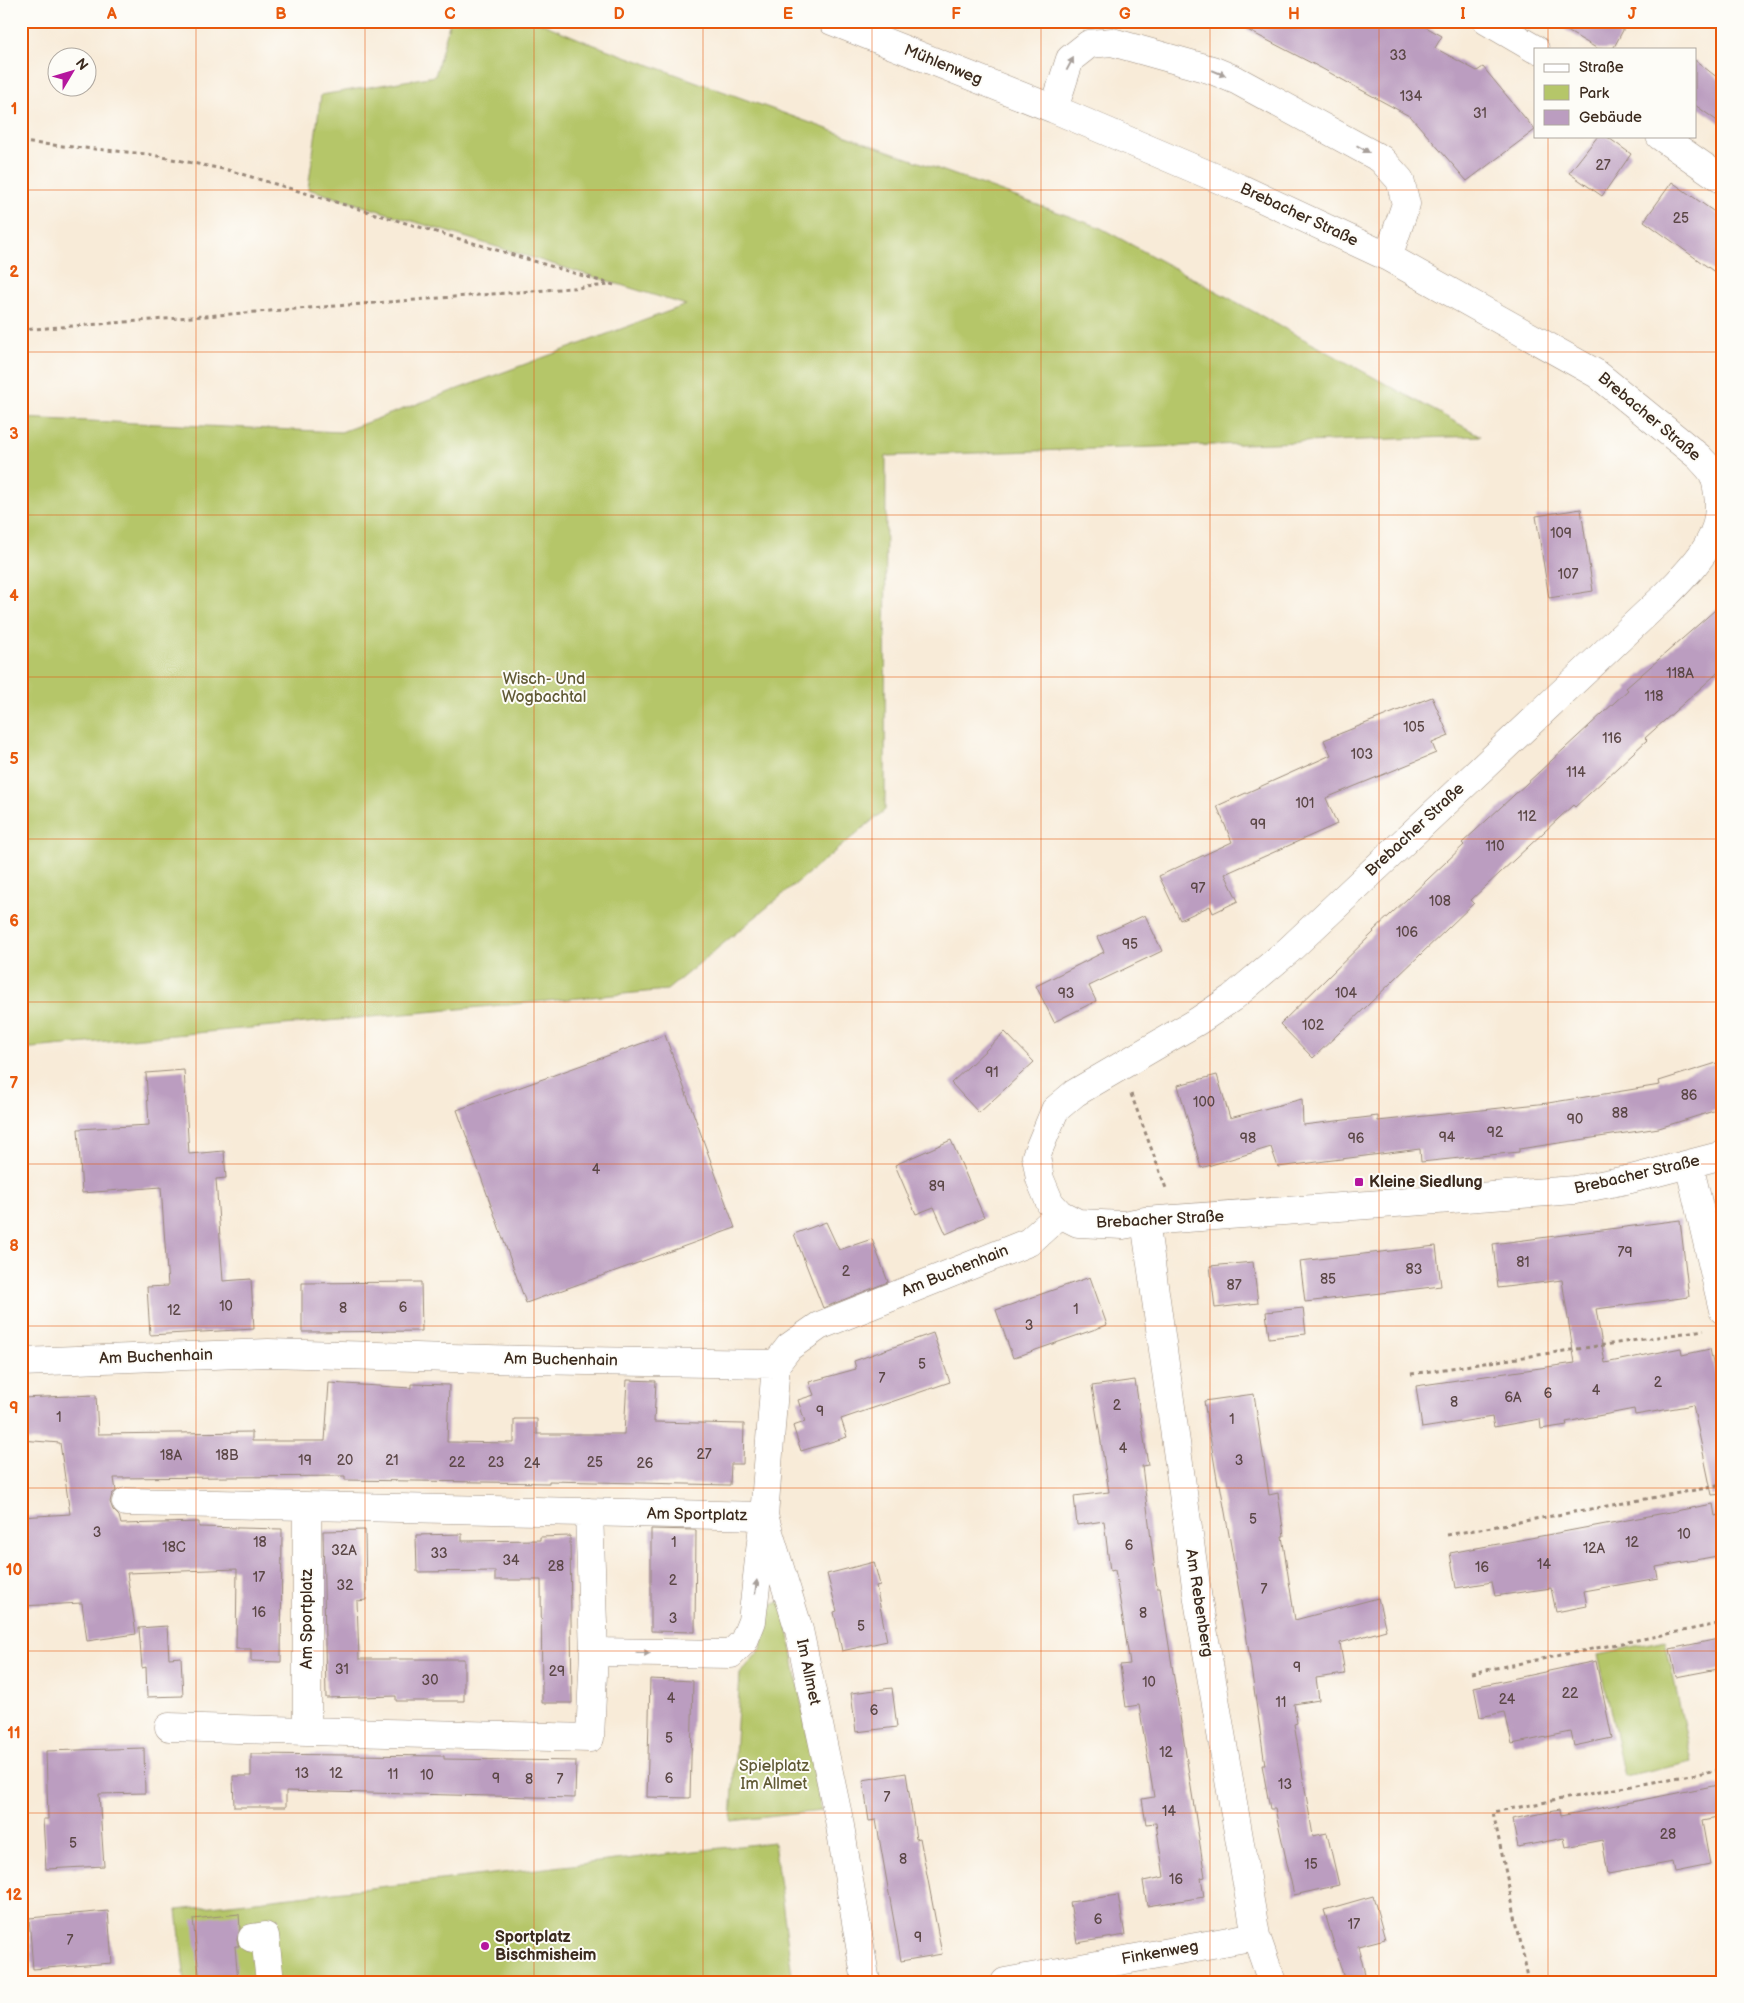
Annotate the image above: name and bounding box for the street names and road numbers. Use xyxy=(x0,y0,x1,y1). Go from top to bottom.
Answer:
street label: Mühlenweg xyxy=(901,41,985,89)
street label: Brebacher Straße xyxy=(1237,179,1362,251)
street label: Brebacher Straße xyxy=(1594,369,1705,466)
street label: Brebacher Straße xyxy=(1362,779,1469,881)
street label: Brebacher Straße xyxy=(1572,1151,1702,1199)
street label: Brebacher Straße xyxy=(1096,1207,1225,1233)
street label: Am Buchenhain xyxy=(899,1241,1011,1301)
street label: Am Buchenhain xyxy=(99,1346,213,1368)
street label: Am Buchenhain xyxy=(504,1350,618,1370)
street label: Am Sportplatz xyxy=(647,1505,748,1525)
street label: Am Rebenberg xyxy=(1181,1548,1217,1658)
street label: Am Sportplatz xyxy=(298,1569,317,1669)
street label: Im Allmet xyxy=(792,1637,824,1707)
street label: Finkenweg xyxy=(1120,1937,1200,1969)

